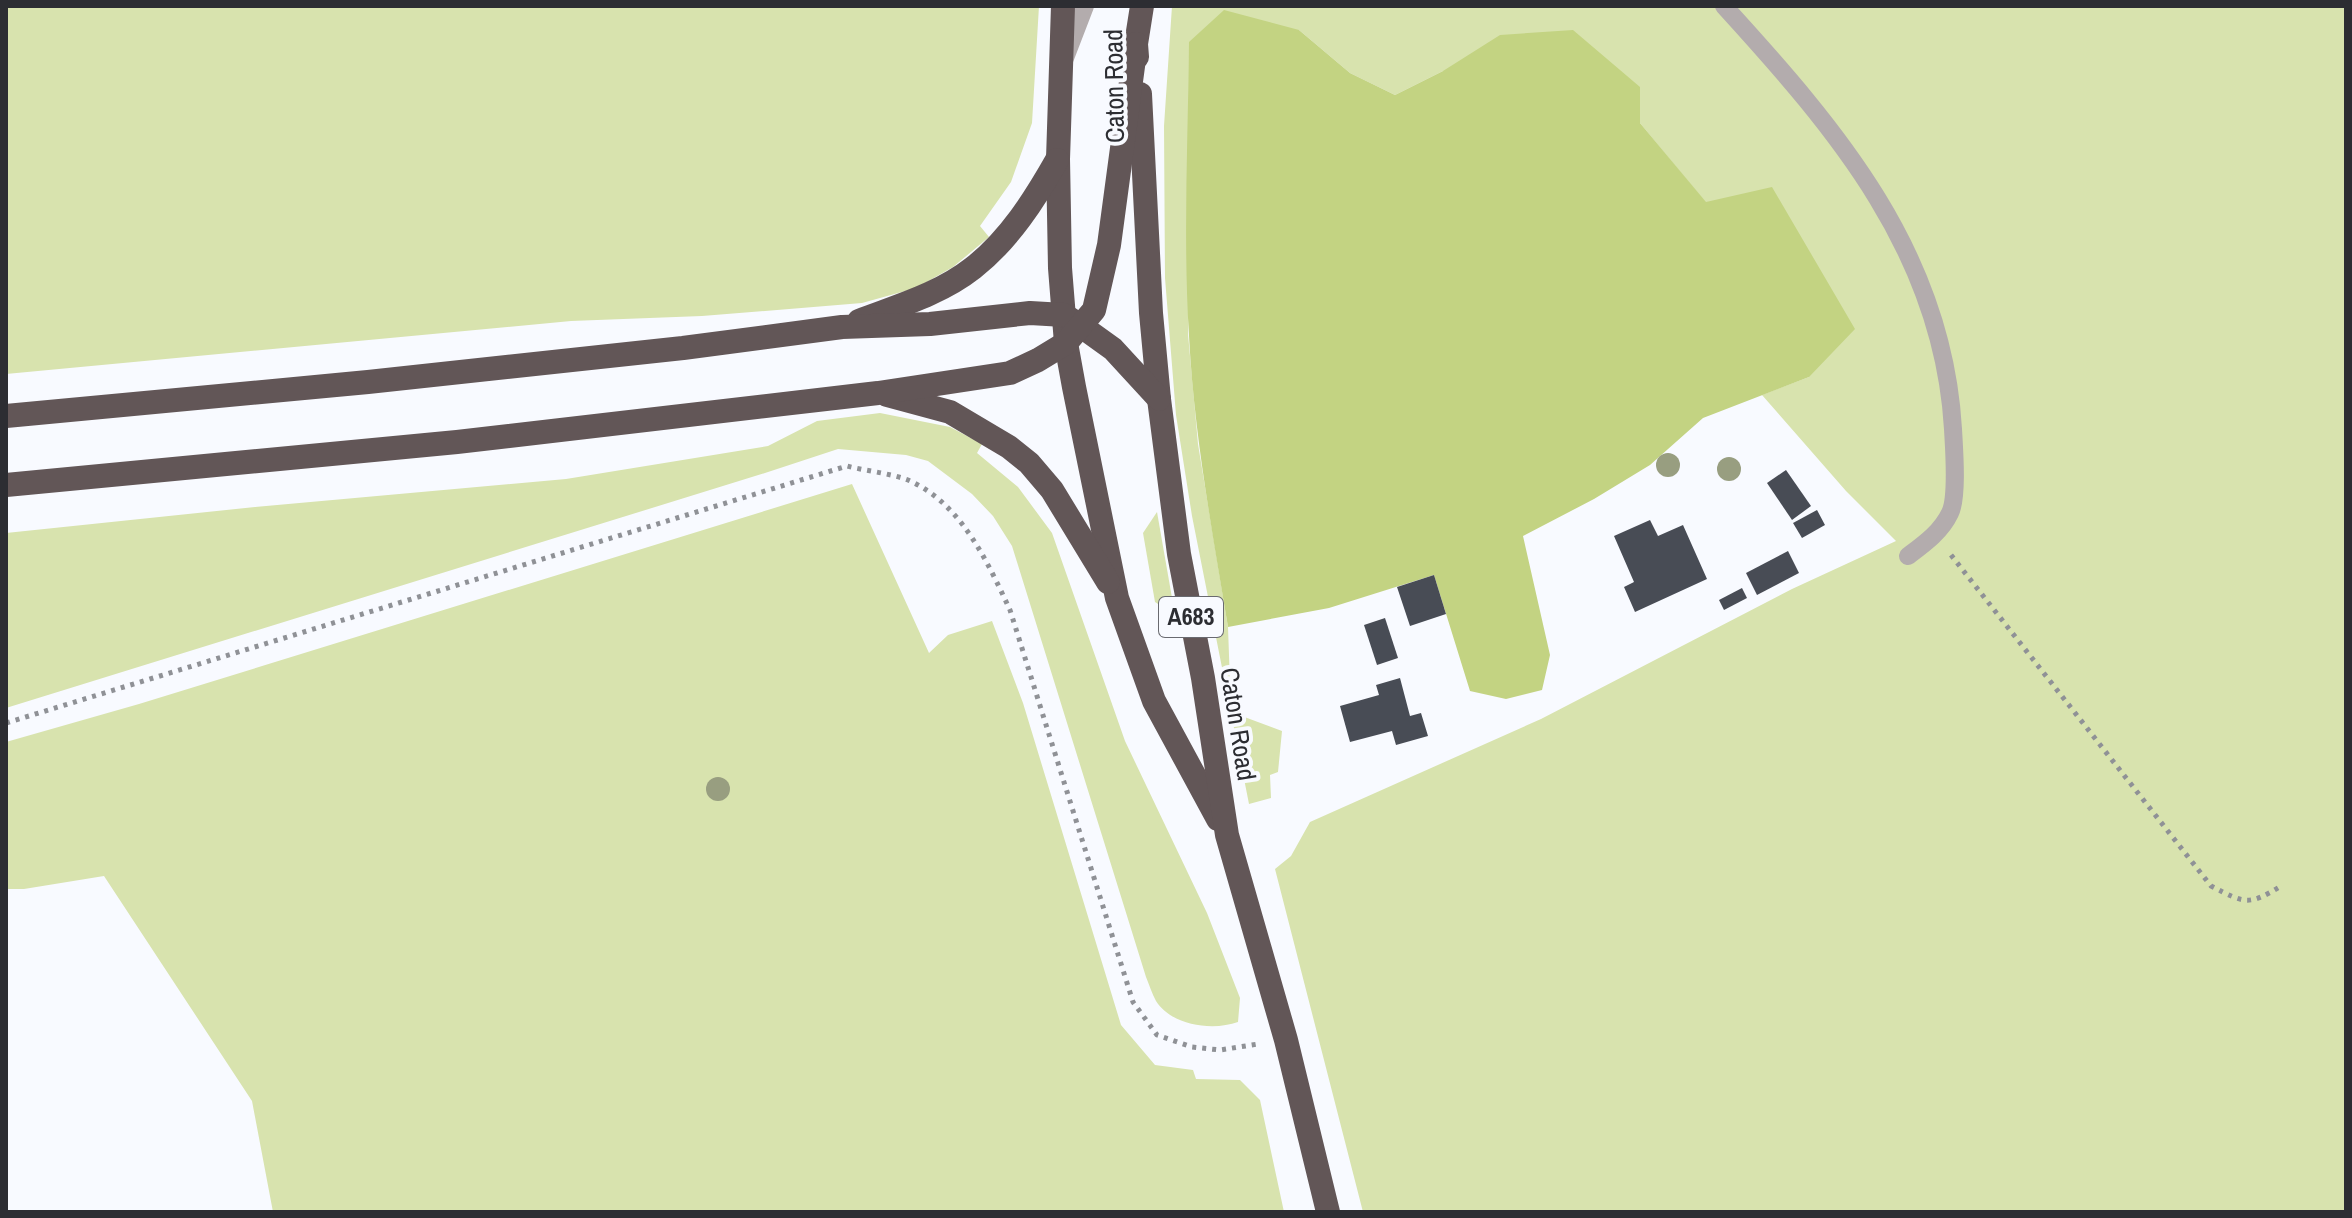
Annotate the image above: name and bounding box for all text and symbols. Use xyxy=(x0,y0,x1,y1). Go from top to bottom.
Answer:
street label: Caton Road xyxy=(1095,29,1132,143)
road number: A683 xyxy=(1159,597,1223,637)
street label: Caton Road xyxy=(1212,665,1265,783)

